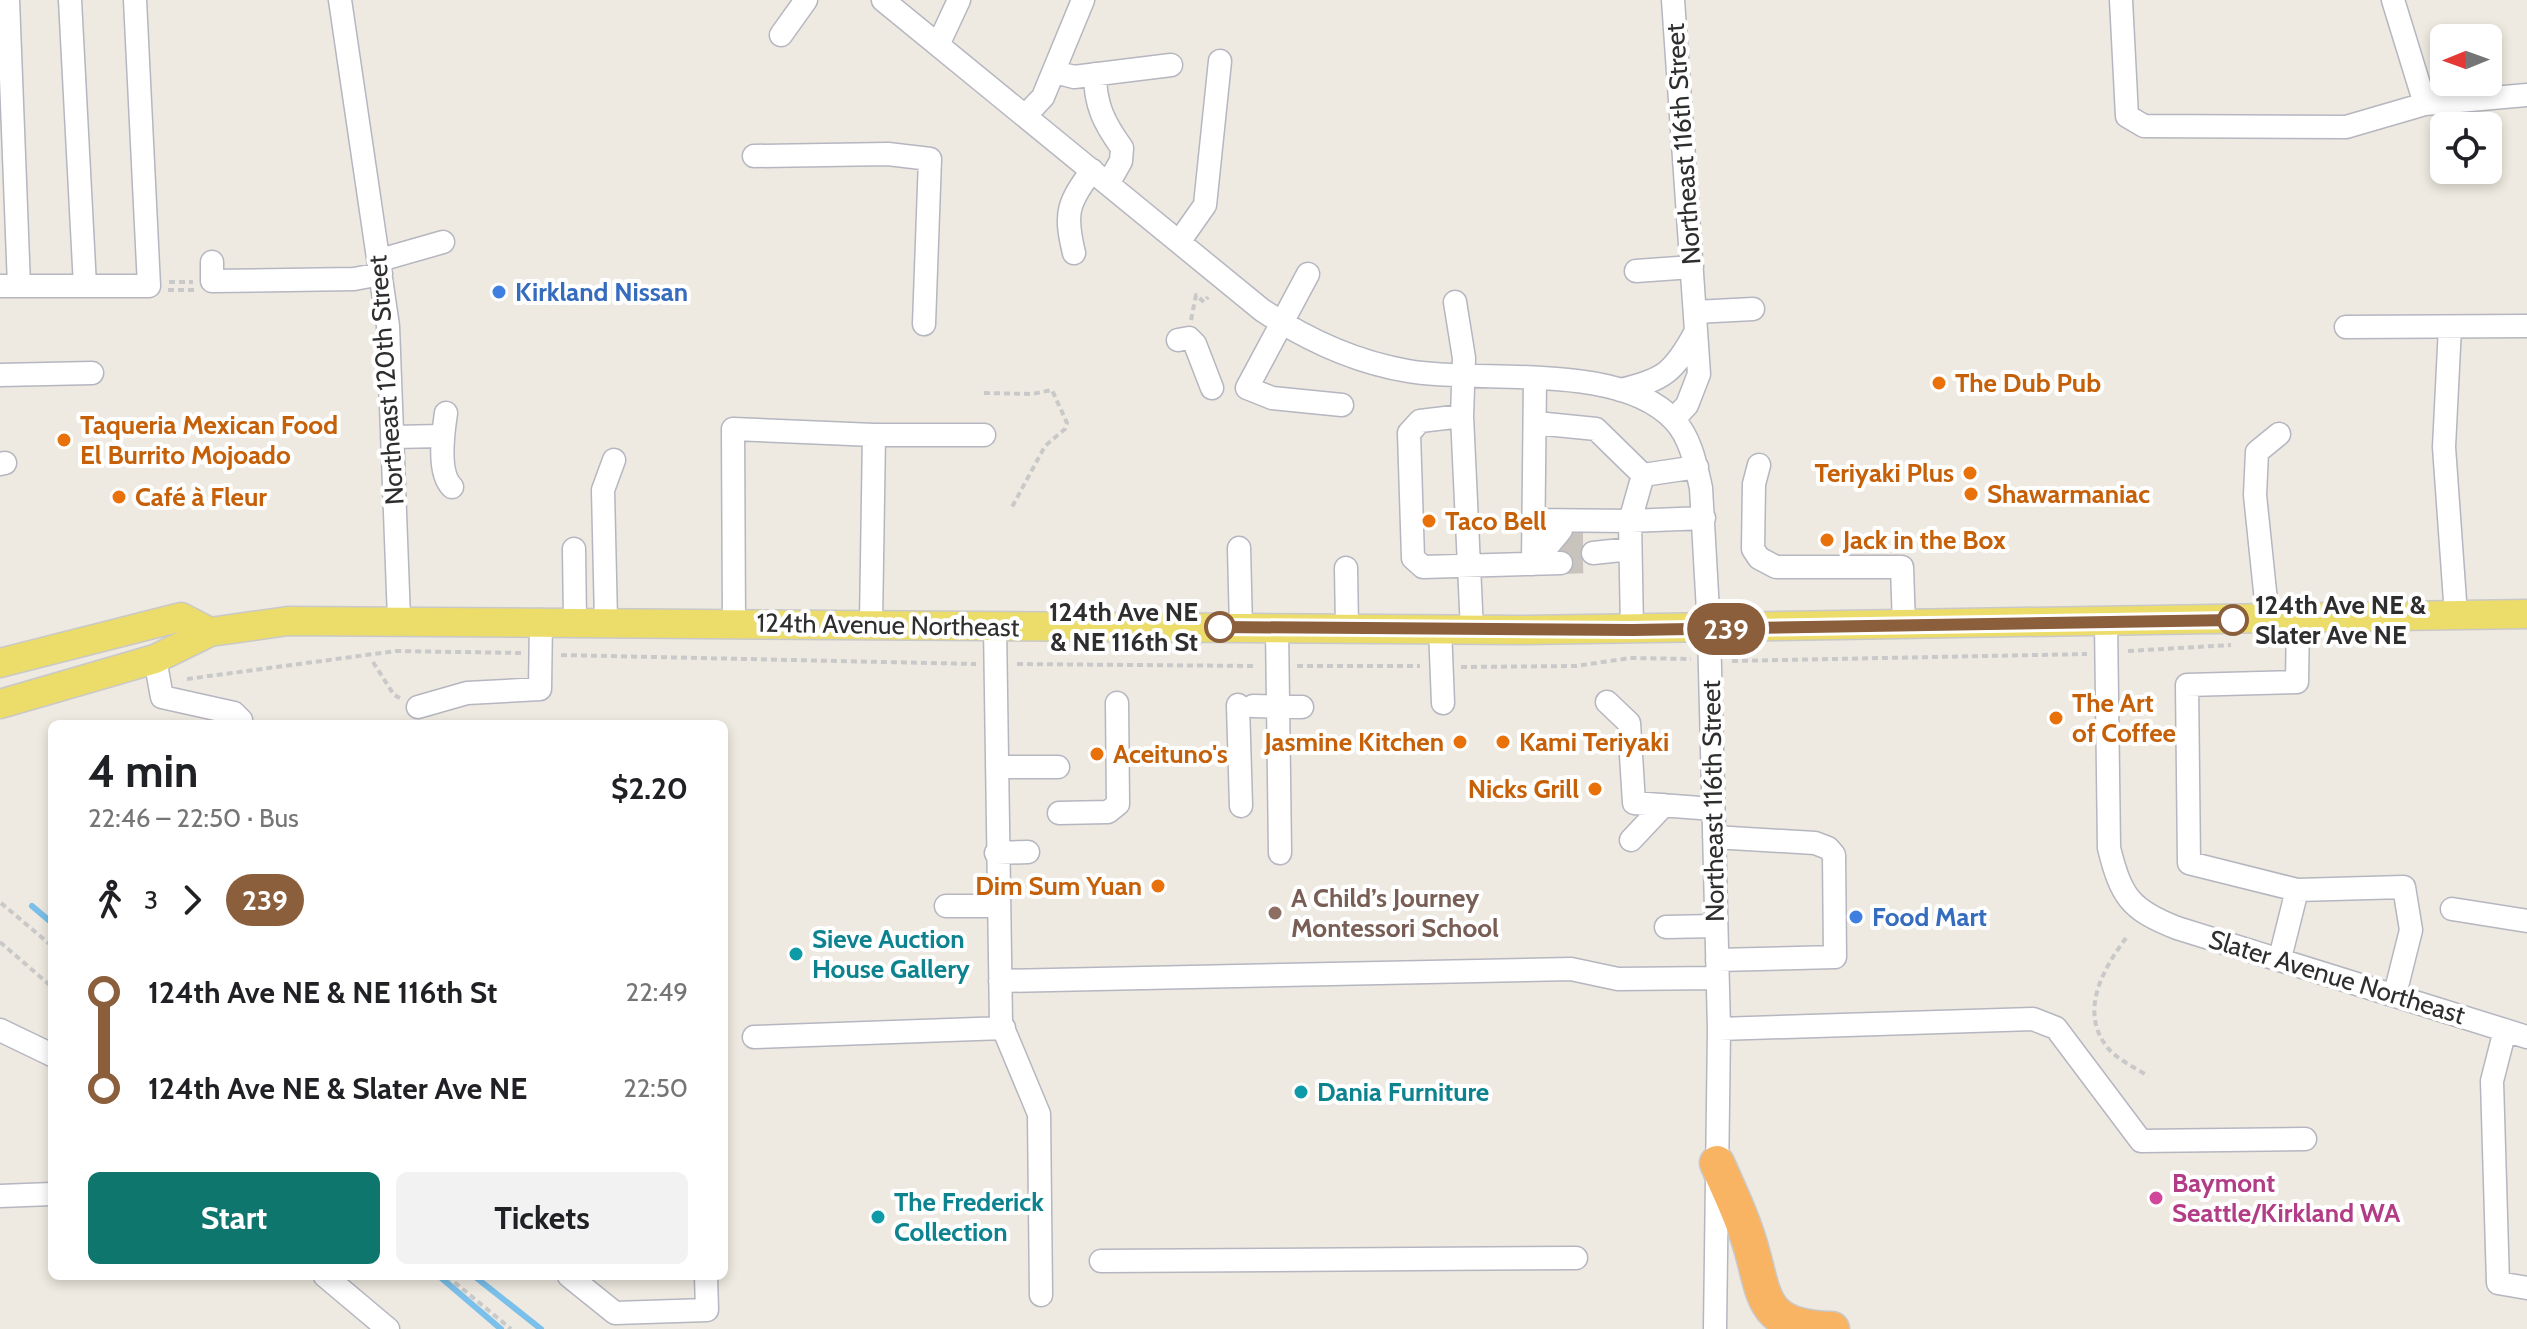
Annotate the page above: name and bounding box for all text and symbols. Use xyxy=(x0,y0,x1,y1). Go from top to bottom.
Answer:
street label: Northeast 116th Street xyxy=(1659,22,1707,266)
north arrow xyxy=(2430,24,2502,96)
map controls xyxy=(2430,24,2502,184)
button: locate xyxy=(2430,112,2502,184)
street label: Northeast 120th Street xyxy=(361,254,411,506)
place label: Kirkland Nissan xyxy=(515,276,688,308)
marker: Kirkland Nissan xyxy=(490,283,508,301)
place label: The Dub Pub xyxy=(1955,367,2101,399)
marker: The Dub Pub xyxy=(1930,374,1948,392)
place label: Taqueria Mexican Food El Burrito Mojoado xyxy=(80,409,338,471)
marker: Taqueria Mexican Food El Burrito Mojoado xyxy=(55,431,73,449)
place label: Teriyaki Plus xyxy=(1814,457,1954,489)
marker: Teriyaki Plus xyxy=(1961,464,1979,482)
place label: Shawarmaniac xyxy=(1987,478,2150,510)
place label: Café à Fleur xyxy=(135,481,267,513)
marker: Shawarmaniac xyxy=(1962,485,1980,503)
marker: Café à Fleur xyxy=(110,488,128,506)
place label: Taco Bell xyxy=(1445,505,1547,537)
marker: Taco Bell xyxy=(1420,512,1438,530)
place label: Jack in the Box xyxy=(1842,524,2006,556)
marker: Jack in the Box xyxy=(1818,531,1836,549)
place label: 124th Ave NE & Slater Ave NE xyxy=(2255,589,2427,651)
place label: 124th Ave NE & NE 116th St xyxy=(1049,596,1198,658)
line badge: 239 xyxy=(1680,603,1772,655)
marker: 124th Ave NE & Slater Ave NE xyxy=(2218,605,2248,635)
street label: 124th Avenue Northeast xyxy=(756,607,1020,643)
marker: 124th Ave NE & NE 116th St xyxy=(1205,612,1235,642)
text: 239 xyxy=(1703,612,1749,646)
street label: Northeast 116th Street xyxy=(1695,680,1731,922)
place label: The Art of Coffee xyxy=(2072,687,2176,749)
marker: The Art of Coffee xyxy=(2047,709,2065,727)
place label: Jasmine Kitchen xyxy=(1263,726,1444,758)
place label: Kami Teriyaki xyxy=(1519,726,1669,758)
marker: Jasmine Kitchen xyxy=(1451,733,1469,751)
marker: Kami Teriyaki xyxy=(1494,733,1512,751)
place label: Aceituno's xyxy=(1113,738,1228,770)
text: 4 min xyxy=(88,745,198,798)
marker: Aceituno's xyxy=(1088,745,1106,763)
text: $2.20 xyxy=(611,770,688,807)
place label: Nicks Grill xyxy=(1468,773,1579,805)
marker: Nicks Grill xyxy=(1586,780,1604,798)
text: 22:46 – 22:50 · Bus xyxy=(88,802,299,834)
place label: Dim Sum Yuan xyxy=(975,870,1142,902)
marker: Dim Sum Yuan xyxy=(1149,877,1167,895)
icon: walk xyxy=(88,878,132,922)
icon: forward xyxy=(170,878,214,922)
place label: A Child’s Journey Montessori School xyxy=(1291,882,1499,944)
text: 239 xyxy=(242,883,288,917)
text: 3 xyxy=(144,884,158,916)
place label: Food Mart xyxy=(1872,901,1987,933)
marker: A Child’s Journey Montessori School xyxy=(1266,904,1284,922)
marker: Food Mart xyxy=(1847,908,1865,926)
place label: Sieve Auction House Gallery xyxy=(812,923,970,985)
street label: Slater Avenue Northeast xyxy=(2205,923,2469,1031)
marker: Sieve Auction House Gallery xyxy=(787,945,805,963)
text: 124th Ave NE & NE 116th St xyxy=(148,974,497,1011)
text: 22:49 xyxy=(626,976,688,1008)
text: 124th Ave NE & Slater Ave NE xyxy=(148,1070,527,1107)
text: 22:50 xyxy=(623,1072,688,1104)
place label: Dania Furniture xyxy=(1317,1076,1489,1108)
marker: Dania Furniture xyxy=(1292,1083,1310,1101)
place label: Baymont Seattle/Kirkland WA xyxy=(2172,1167,2401,1229)
button: Start xyxy=(88,1172,380,1264)
button: Tickets xyxy=(396,1172,688,1264)
place label: The Frederick Collection xyxy=(894,1186,1044,1248)
marker: Baymont Seattle/Kirkland WA xyxy=(2147,1189,2165,1207)
marker: The Frederick Collection xyxy=(869,1208,887,1226)

